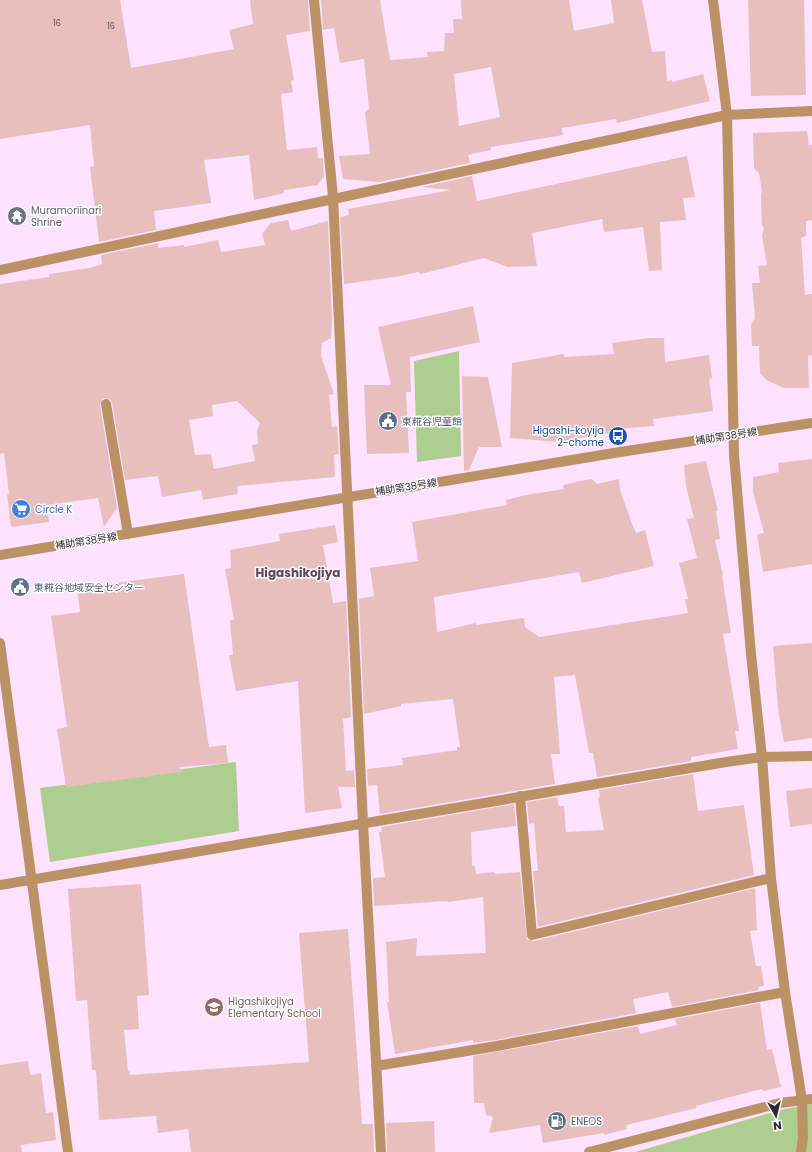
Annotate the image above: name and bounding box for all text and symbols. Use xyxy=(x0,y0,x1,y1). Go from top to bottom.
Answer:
house number: 16 xyxy=(53,18,61,29)
house number: 16 xyxy=(107,21,115,32)
place label: Muramoriinari Shrine xyxy=(31,203,101,230)
temple icon: Muramoriinari Shrine xyxy=(6,205,28,227)
public building icon: 東糀谷児童館 xyxy=(377,410,399,432)
place label: 東糀谷児童館 xyxy=(402,414,462,429)
place label: Higashi-koyija 2-chome xyxy=(533,423,604,450)
street label: 補助第38号線 xyxy=(694,424,758,448)
bus stop icon: Higashi-koyija 2-chome xyxy=(607,425,629,447)
street label: 補助第38号線 xyxy=(374,475,438,499)
supermarket icon: Circle K xyxy=(10,498,32,520)
place label: Circle K xyxy=(35,502,72,517)
street label: 補助第38号線 xyxy=(54,529,118,553)
district label: Higashikojiya xyxy=(256,564,340,581)
public building icon: 東糀谷地域安全センター xyxy=(9,576,31,598)
place label: 東糀谷地域安全センター xyxy=(34,580,144,595)
place label: Higashikojiya Elementary School xyxy=(228,994,321,1021)
school or university icon: Higashikojiya Elementary School xyxy=(203,996,225,1018)
north arrow xyxy=(756,1096,796,1136)
fuel station icon: ENEOS xyxy=(546,1110,568,1132)
place label: ENEOS xyxy=(571,1114,602,1129)
text: N xyxy=(772,1117,783,1134)

